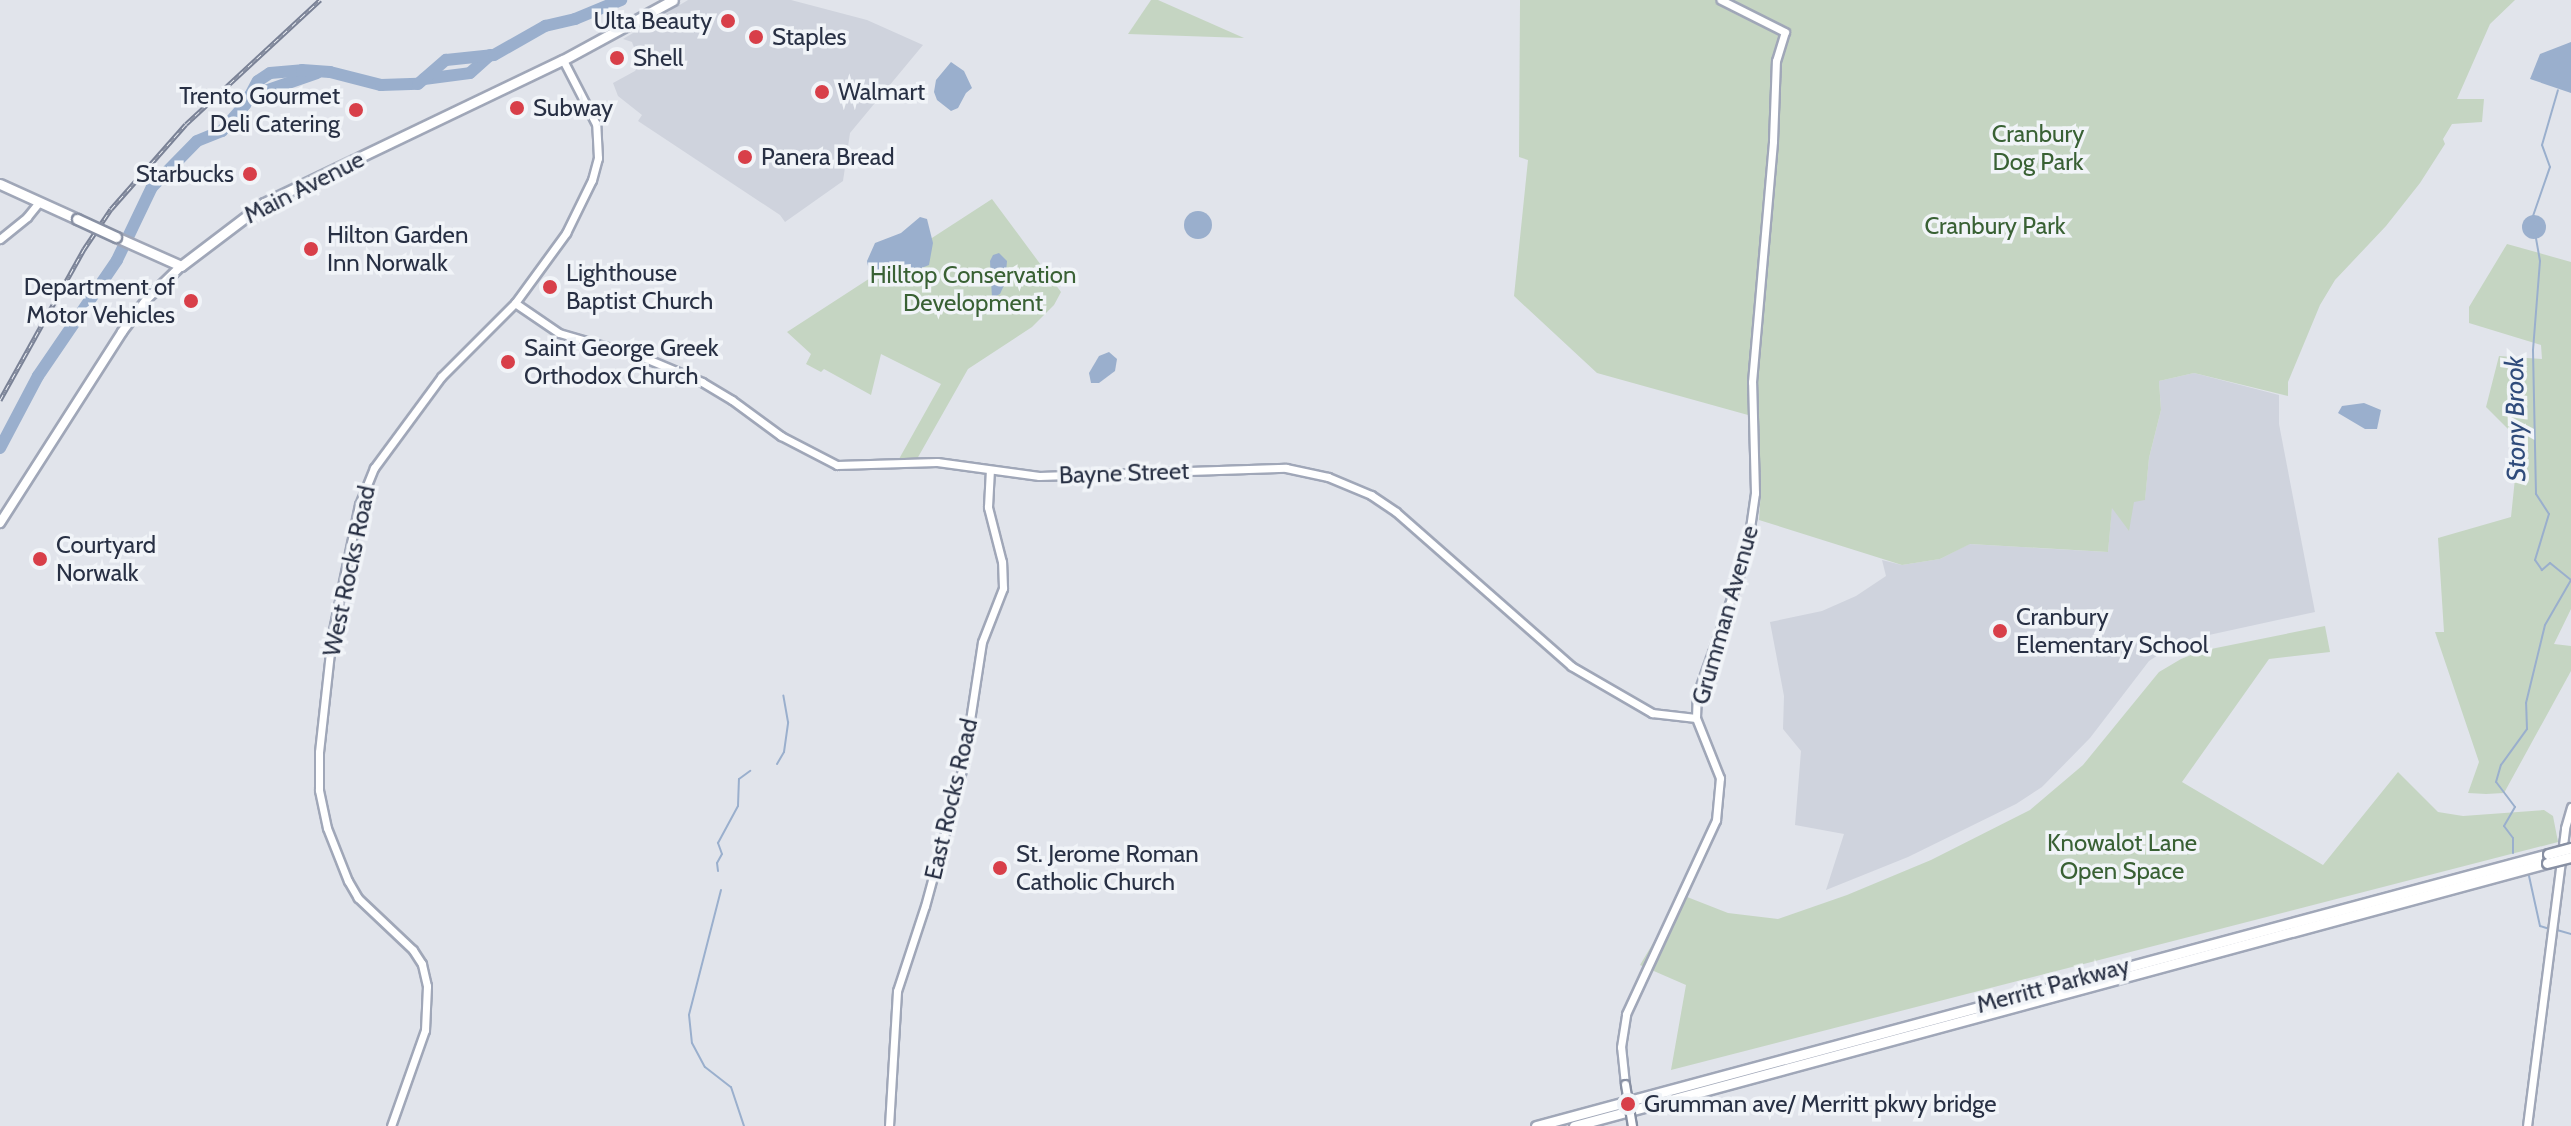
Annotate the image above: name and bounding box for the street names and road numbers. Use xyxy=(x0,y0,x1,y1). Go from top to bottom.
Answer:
street label: Main Avenue xyxy=(239,144,369,230)
street label: Bayne Street xyxy=(1058,456,1190,490)
street label: West Rocks Road xyxy=(317,483,381,659)
street label: Grumman Avenue xyxy=(1686,522,1764,708)
street label: East Rocks Road xyxy=(918,716,984,882)
street label: Merritt Parkway xyxy=(1973,951,2133,1019)

